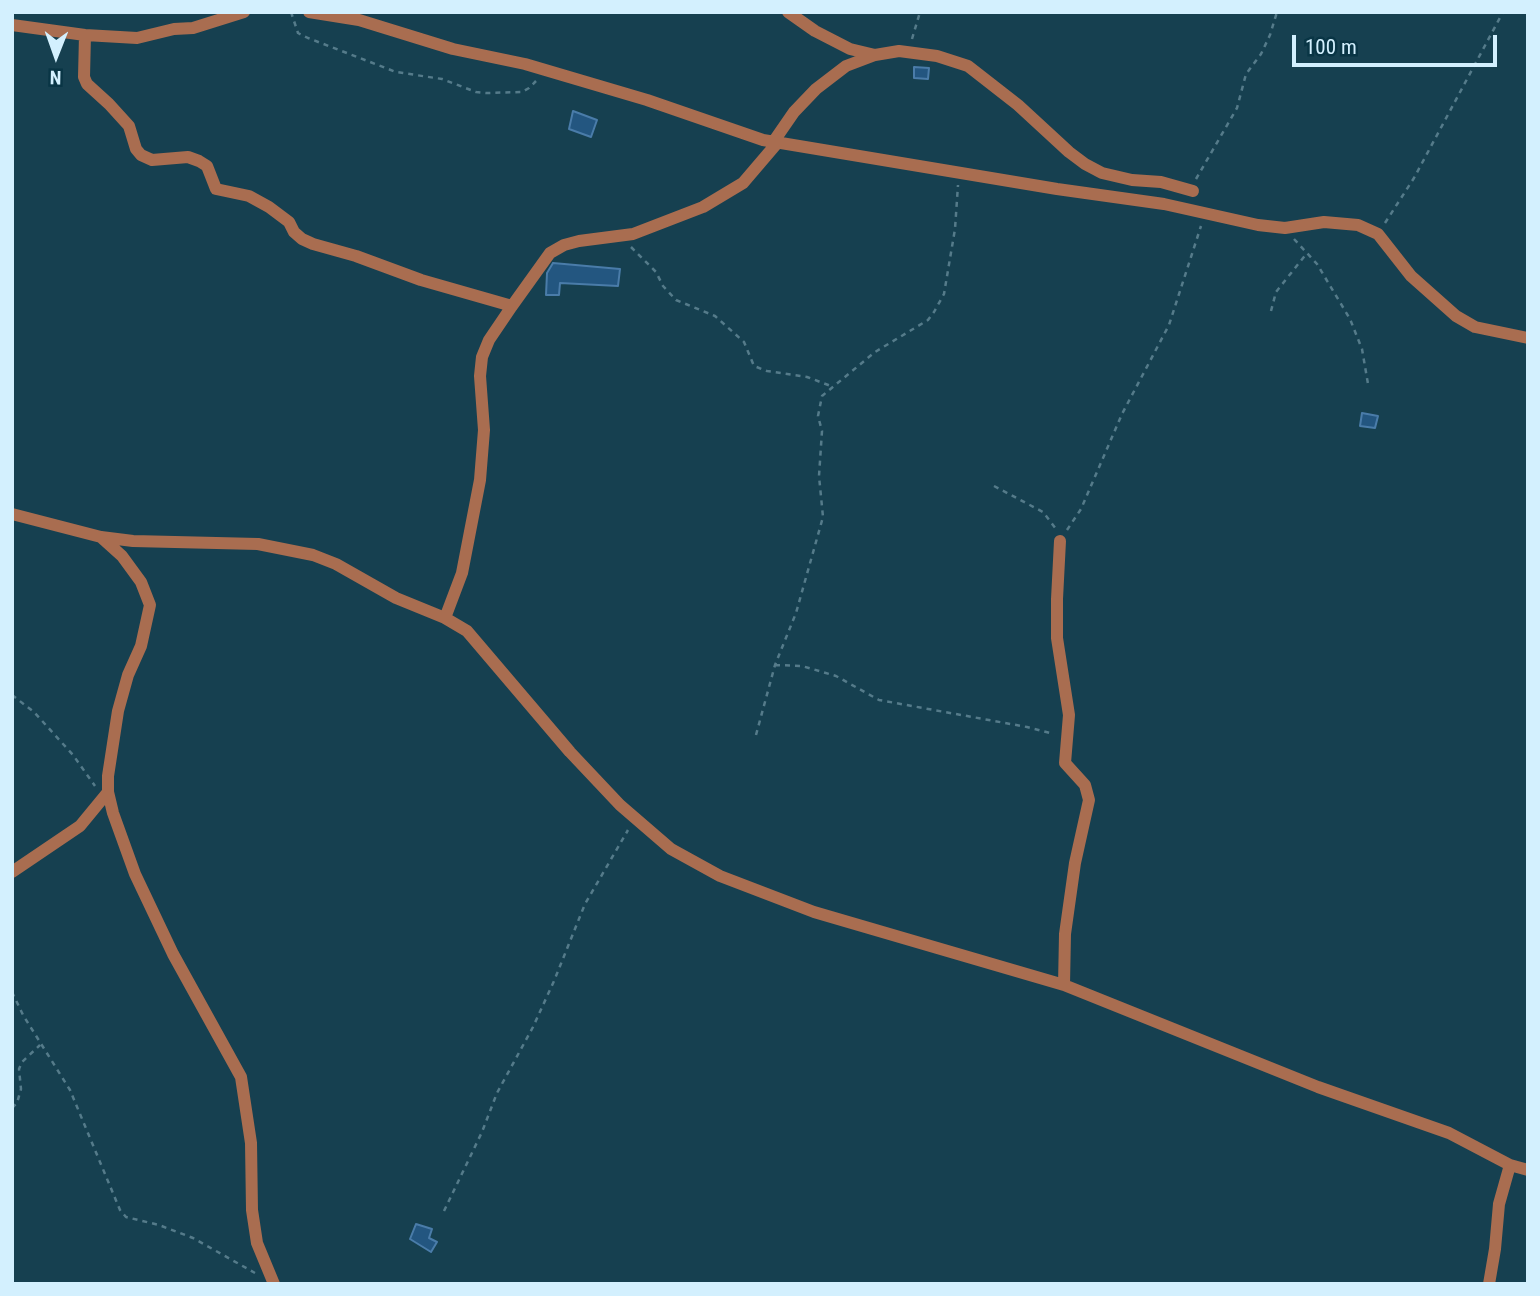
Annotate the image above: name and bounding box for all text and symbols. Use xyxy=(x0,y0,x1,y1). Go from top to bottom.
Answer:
north arrow xyxy=(21,21,91,91)
scale bar xyxy=(1295,21,1500,65)
text: 100 m xyxy=(1305,35,1357,59)
text: N xyxy=(50,66,62,89)

